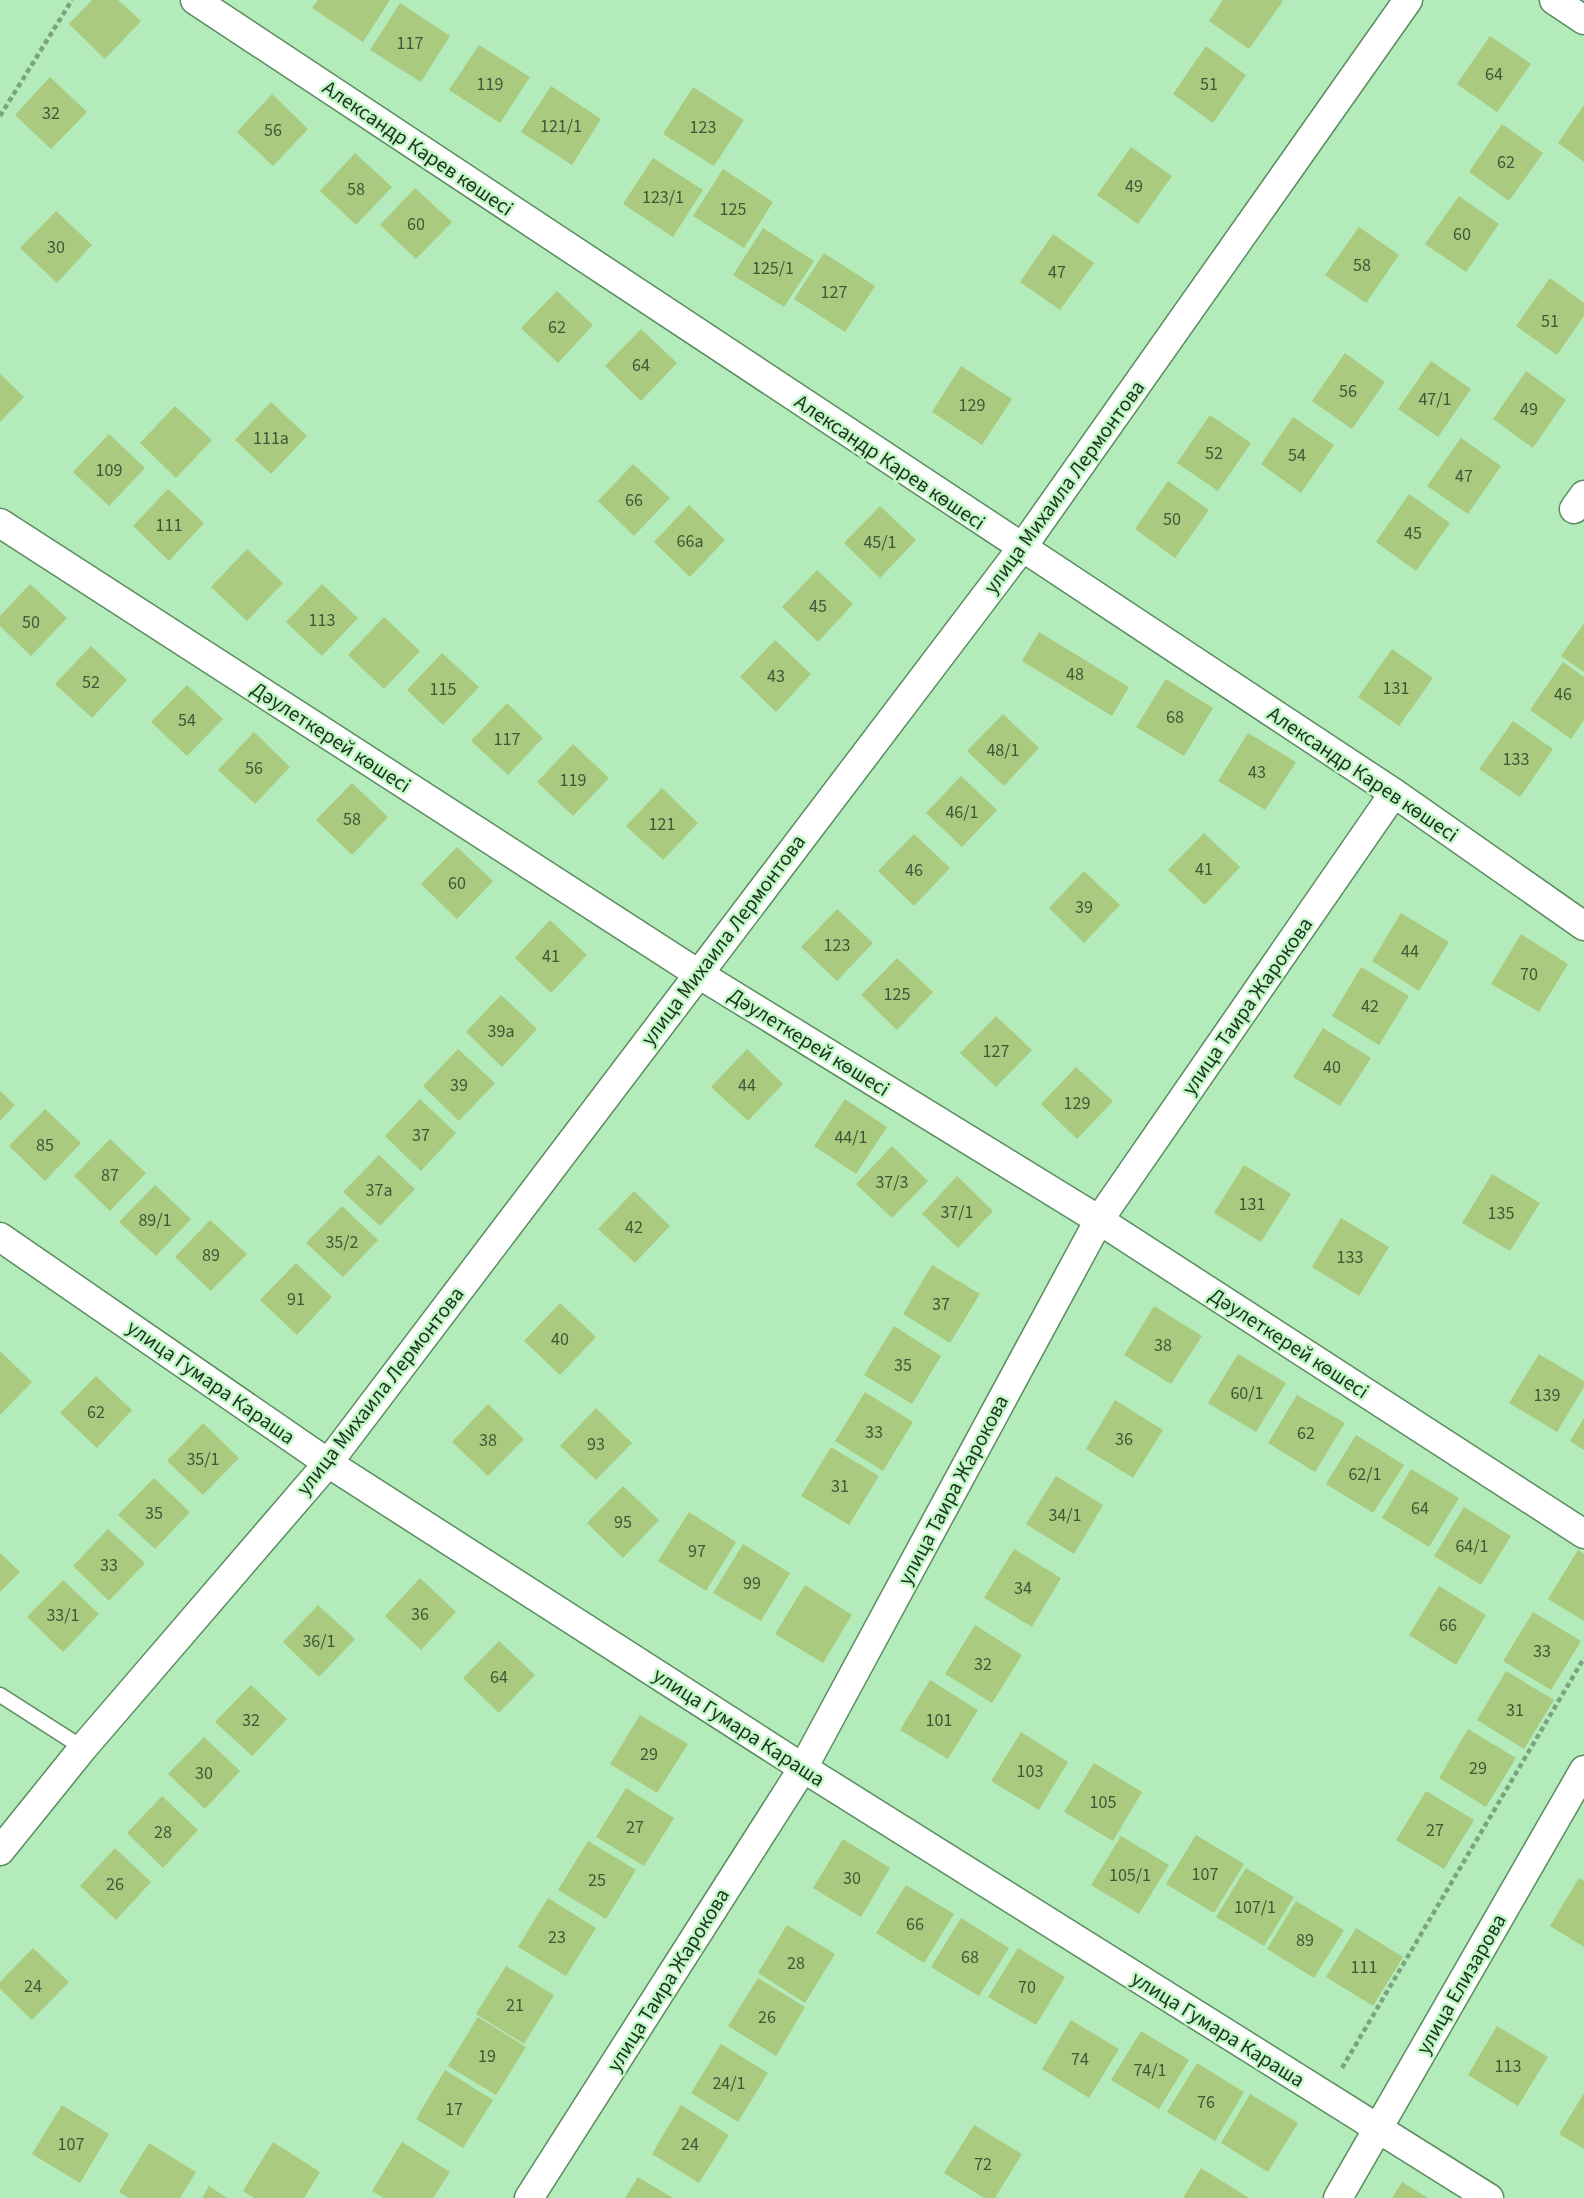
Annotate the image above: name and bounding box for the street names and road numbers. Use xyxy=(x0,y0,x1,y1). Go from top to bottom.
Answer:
street label: Александр Карев көшесі xyxy=(317,73,519,223)
street label: улица Михаила Лермонтова xyxy=(976,374,1152,600)
street label: Александр Карев көшесі xyxy=(789,387,991,537)
street label: Дәулеткерей көшесі xyxy=(245,674,417,800)
street label: Александр Карев көшесі xyxy=(1262,699,1464,849)
street label: улица Михаила Лермонтова xyxy=(633,828,813,1052)
street label: улица Таира Жарокова xyxy=(1174,911,1320,1101)
street label: Дәулеткерей көшесі xyxy=(722,980,896,1104)
street label: улица Михаила Лермонтова xyxy=(289,1280,471,1502)
street label: Дәулеткерей көшесі xyxy=(1203,1280,1375,1406)
street label: улица Гумара Караша xyxy=(121,1312,301,1452)
street label: улица Таира Жарокова xyxy=(890,1390,1016,1590)
street label: улица Гумара Караша xyxy=(647,1660,831,1794)
street label: улица Таира Жарокова xyxy=(599,1882,737,2078)
street label: улица Елизарова xyxy=(1409,1908,1513,2060)
street label: улица Гумара Караша xyxy=(1125,1963,1311,2095)

